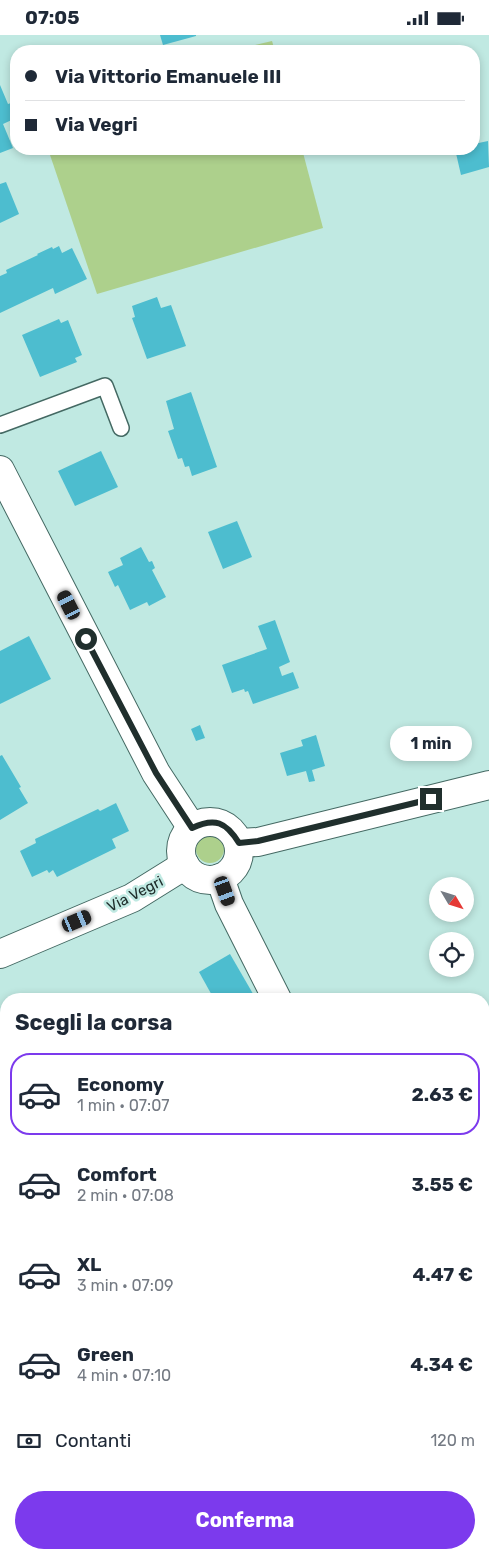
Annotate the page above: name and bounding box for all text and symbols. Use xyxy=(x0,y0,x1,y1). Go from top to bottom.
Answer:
text: 07:05 xyxy=(25,6,80,29)
text: Via Vittorio Emanuele III xyxy=(55,65,281,88)
text: Via Vegri xyxy=(55,113,138,136)
car xyxy=(55,588,82,622)
route start xyxy=(75,628,97,650)
callout: 1 min xyxy=(390,727,472,761)
text: 1 min xyxy=(411,734,451,753)
route end xyxy=(420,788,442,810)
street label: Via Vegri xyxy=(104,872,166,916)
car xyxy=(212,874,237,908)
north arrow xyxy=(429,877,474,923)
map controls xyxy=(429,877,474,977)
car xyxy=(60,908,93,934)
button: locate xyxy=(429,932,474,977)
text: Scegli la corsa xyxy=(15,1009,172,1036)
icon: car xyxy=(17,1072,62,1117)
text: Economy xyxy=(77,1073,164,1096)
text: 2.63 € xyxy=(412,1083,473,1106)
text: 1 min · 07:07 xyxy=(77,1096,170,1115)
icon: car xyxy=(17,1162,62,1207)
text: Comfort xyxy=(77,1163,157,1186)
text: 3.55 € xyxy=(412,1173,473,1196)
text: 2 min · 07:08 xyxy=(77,1186,174,1205)
icon: car xyxy=(17,1252,62,1297)
text: XL xyxy=(77,1253,101,1276)
text: 4.47 € xyxy=(413,1263,473,1286)
text: 3 min · 07:09 xyxy=(77,1276,174,1295)
icon: car xyxy=(17,1342,62,1387)
text: Green xyxy=(77,1343,134,1366)
text: 4.34 € xyxy=(410,1353,473,1376)
text: 4 min · 07:10 xyxy=(77,1366,171,1385)
icon: cash xyxy=(15,1427,43,1455)
text: Contanti xyxy=(55,1429,131,1452)
text: 120 m xyxy=(430,1431,475,1450)
button: Conferma xyxy=(15,1491,475,1549)

